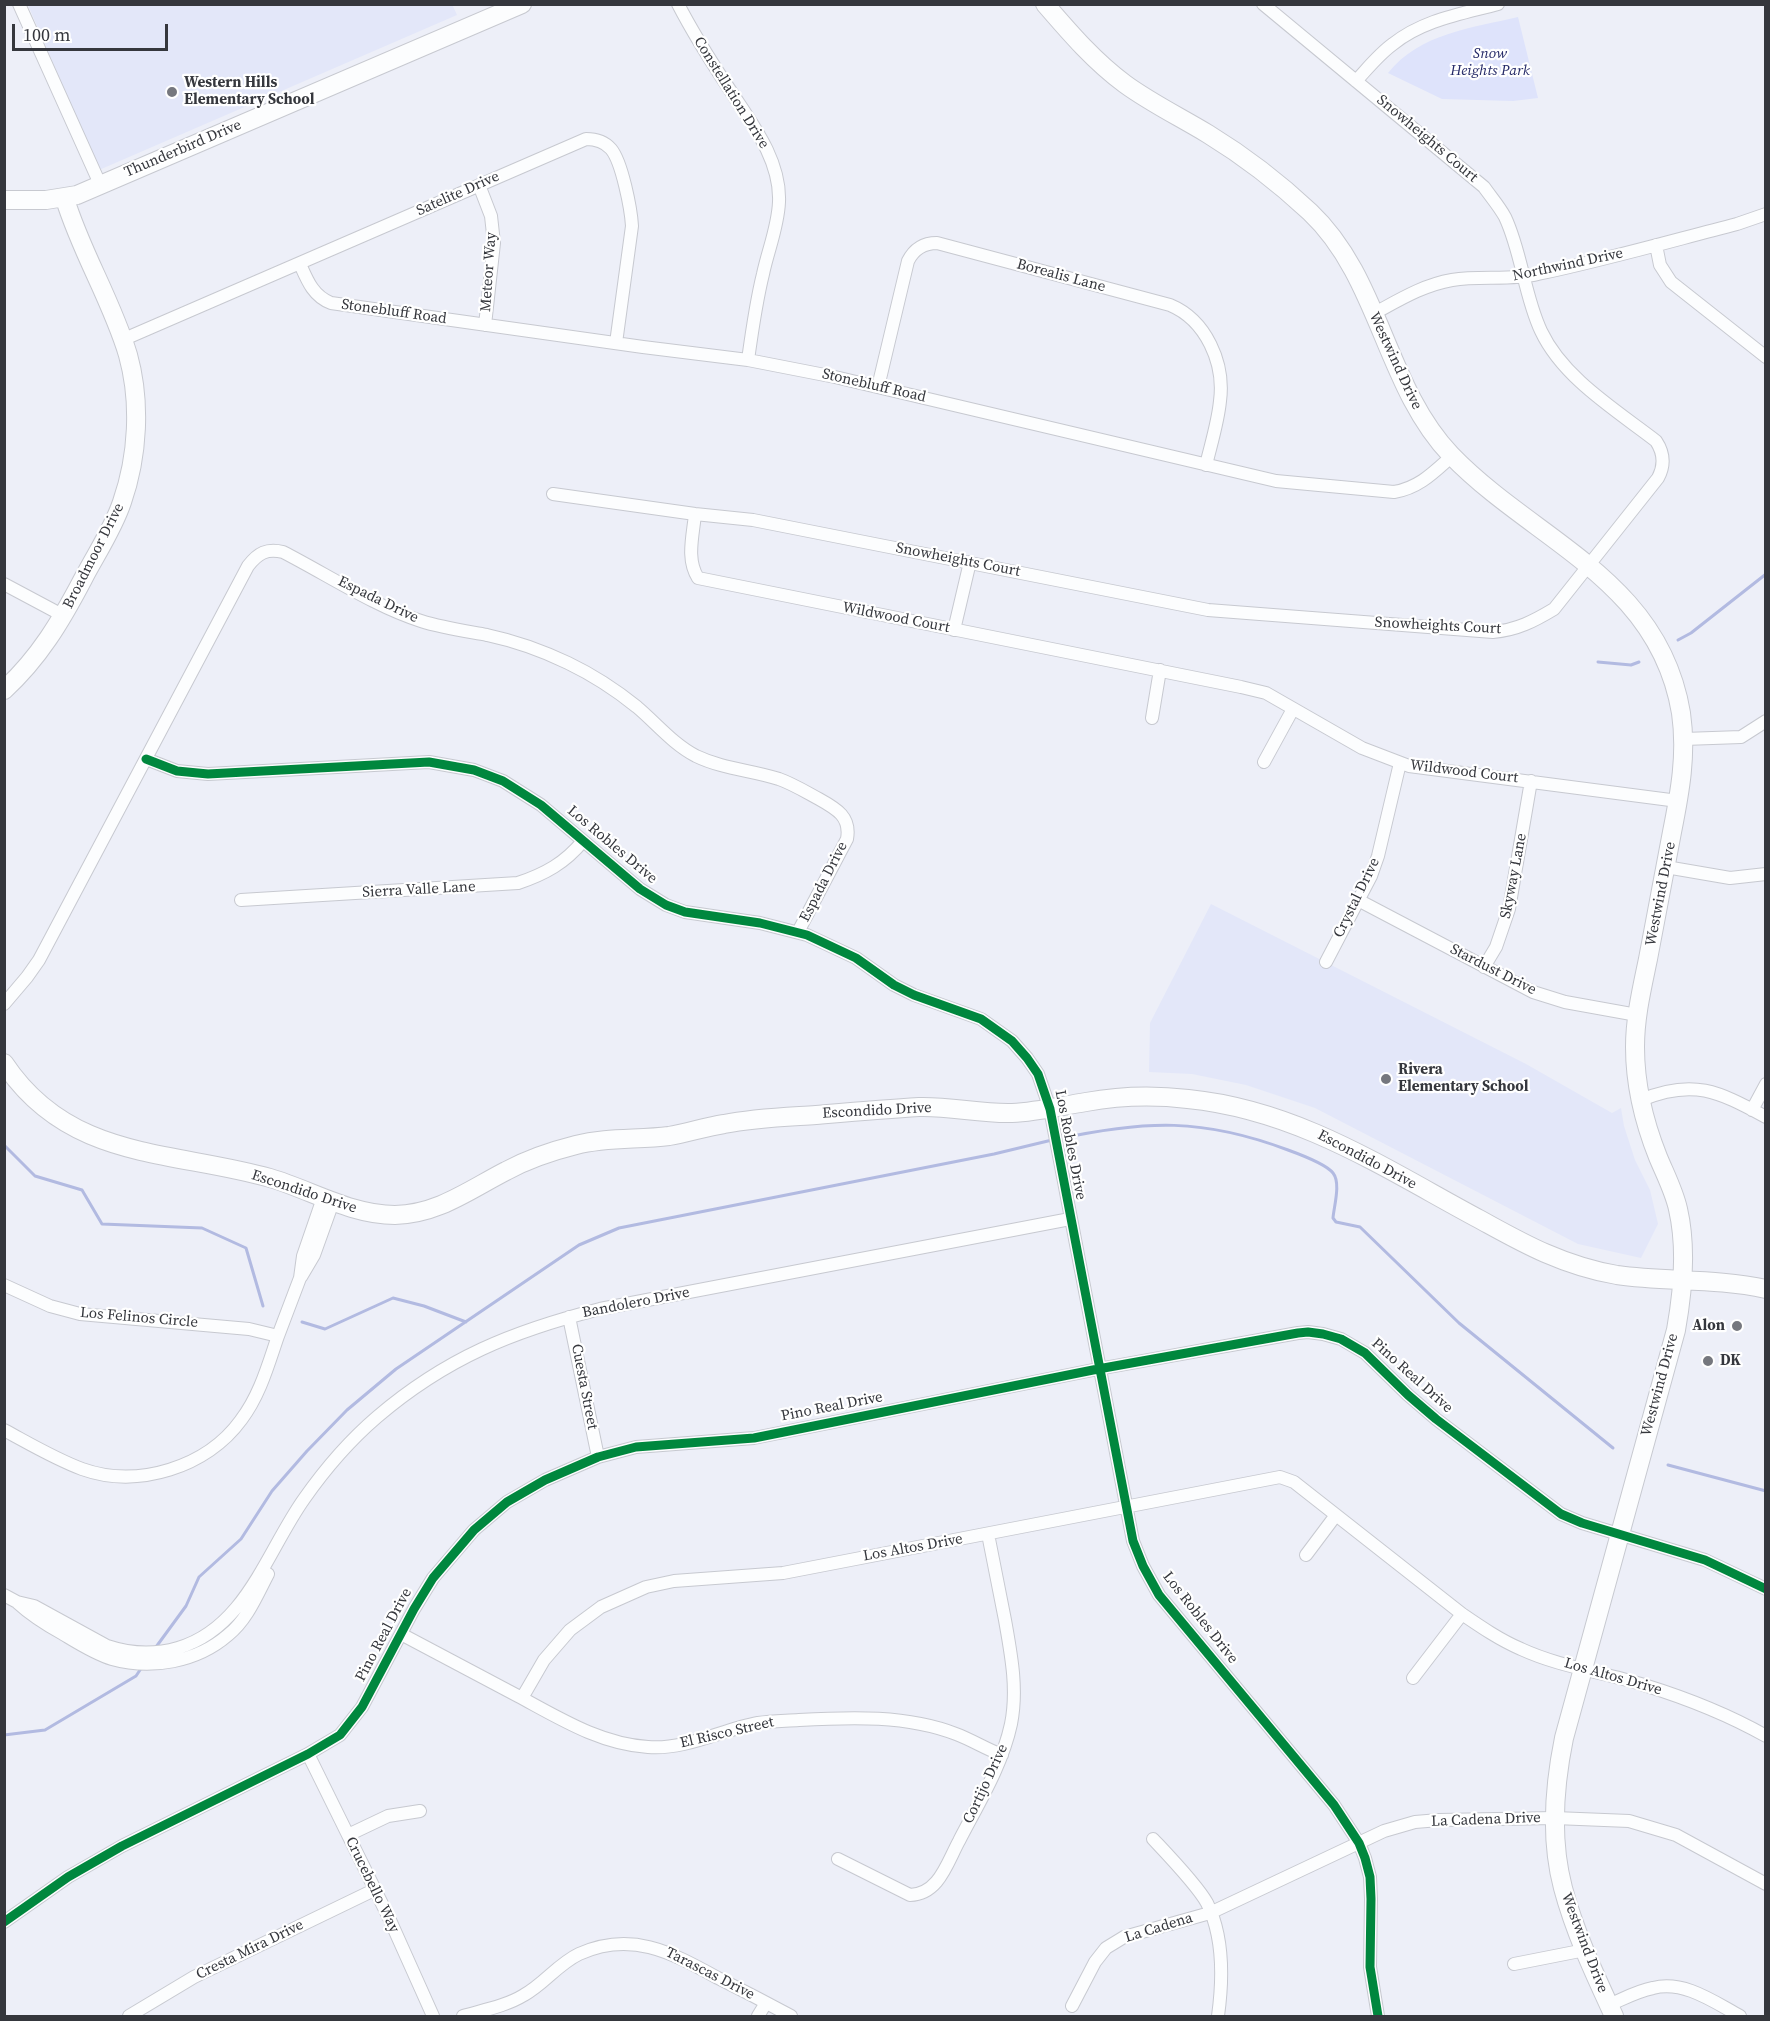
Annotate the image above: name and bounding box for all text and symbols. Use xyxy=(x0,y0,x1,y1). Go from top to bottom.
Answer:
scale bar xyxy=(15,12,171,50)
text: 100 m xyxy=(23,22,70,47)
street label: Constellation Drive xyxy=(689,34,773,152)
park label: Snow Heights Park xyxy=(1450,45,1530,80)
place label: Western Hills Elementary School xyxy=(184,74,314,109)
marker: Western Hills Elementary School xyxy=(165,85,179,99)
street label: Snowheights Court xyxy=(1373,91,1481,187)
street label: Thunderbird Drive xyxy=(122,116,244,182)
street label: Satelite Drive xyxy=(414,168,502,220)
street label: Meteor Way xyxy=(477,231,501,313)
street label: Northwind Drive xyxy=(1511,245,1625,285)
street label: Borealis Lane xyxy=(1015,256,1107,296)
street label: Stonebluff Road xyxy=(340,296,448,328)
street label: Westwind Drive xyxy=(1365,309,1425,413)
street label: Stonebluff Road xyxy=(820,365,928,407)
street label: Broadmoor Drive xyxy=(60,500,128,612)
street label: Snowheights Court xyxy=(894,539,1022,581)
street label: Espada Drive xyxy=(335,573,421,627)
street label: Wildwood Court xyxy=(841,599,951,637)
street label: Snowheights Court xyxy=(1374,614,1502,638)
street label: Wildwood Court xyxy=(1409,756,1519,788)
street label: Los Robles Drive xyxy=(563,802,661,888)
street label: Skyway Lane xyxy=(1497,832,1531,920)
street label: Espada Drive xyxy=(796,839,852,925)
street label: Westwind Drive xyxy=(1642,840,1680,948)
street label: Crystal Drive xyxy=(1330,855,1384,941)
street label: Sierra Valle Lane xyxy=(362,878,476,902)
street label: Stardust Drive xyxy=(1447,941,1539,999)
place label: Rivera Elementary School xyxy=(1398,1061,1528,1096)
marker: Rivera Elementary School xyxy=(1379,1072,1393,1086)
street label: Los Robles Drive xyxy=(1051,1088,1089,1202)
street label: Escondido Drive xyxy=(822,1099,932,1123)
street label: Escondido Drive xyxy=(1314,1126,1420,1194)
street label: Escondido Drive xyxy=(249,1167,359,1217)
street label: Bandolero Drive xyxy=(581,1284,691,1322)
street label: Los Felinos Circle xyxy=(79,1304,199,1332)
place label: Alon xyxy=(1692,1317,1725,1335)
marker: Alon xyxy=(1730,1319,1744,1333)
street label: Westwind Drive xyxy=(1638,1332,1682,1438)
street label: Pino Real Drive xyxy=(1368,1335,1456,1417)
street label: Cuesta Street xyxy=(567,1343,601,1431)
place label: DK xyxy=(1720,1352,1741,1370)
marker: DK xyxy=(1701,1354,1715,1368)
street label: Pino Real Drive xyxy=(780,1388,884,1426)
street label: Los Altos Drive xyxy=(862,1530,964,1566)
street label: Los Robles Drive xyxy=(1159,1568,1241,1668)
street label: Pino Real Drive xyxy=(352,1585,416,1685)
street label: Los Altos Drive xyxy=(1562,1654,1664,1700)
street label: El Risco Street xyxy=(678,1713,776,1753)
street label: Cortijo Drive xyxy=(960,1741,1012,1827)
street label: La Cadena Drive xyxy=(1431,1809,1541,1831)
street label: Crucebello Way xyxy=(341,1834,403,1936)
street label: Westwind Drive xyxy=(1557,1890,1611,1996)
street label: La Cadena xyxy=(1123,1909,1195,1947)
street label: Cresta Mira Drive xyxy=(193,1916,307,1984)
street label: Tarascas Drive xyxy=(662,1944,758,2004)

